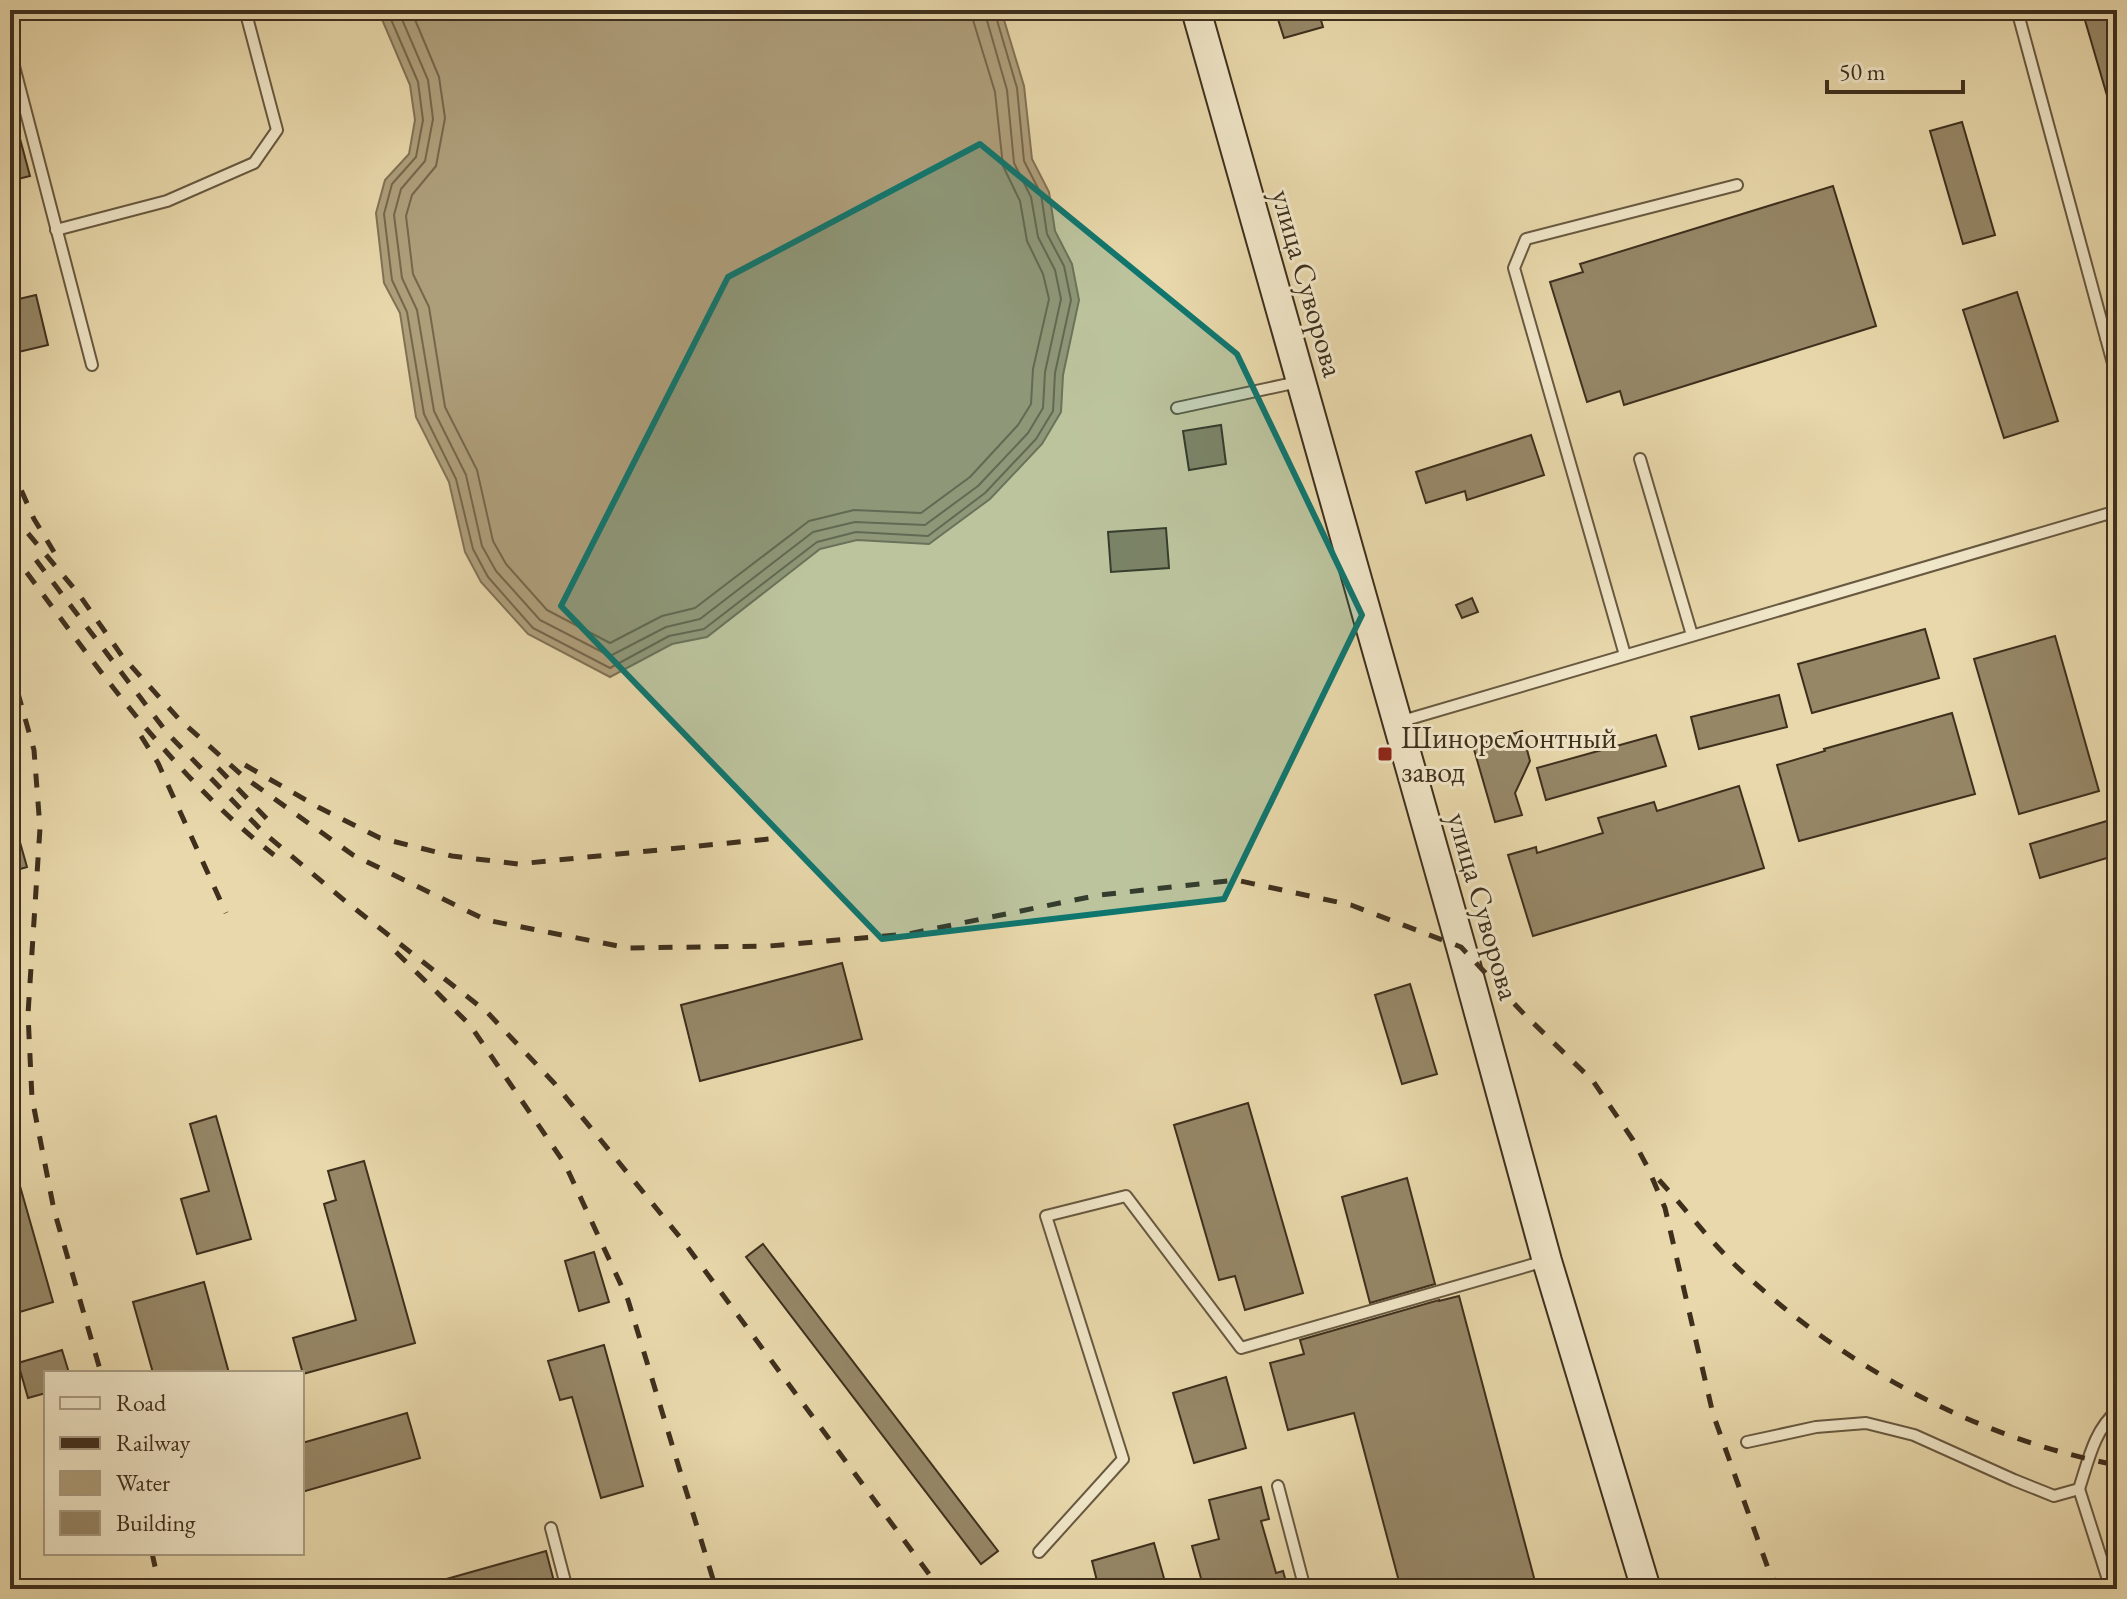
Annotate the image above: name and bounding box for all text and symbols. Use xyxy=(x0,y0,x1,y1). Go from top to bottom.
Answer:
scale bar xyxy=(1827,44,1963,94)
text: 50 m xyxy=(1839,56,1886,87)
street label: улица Суворова xyxy=(1263,185,1353,381)
place label: Шиноремонтный завод xyxy=(1401,718,1617,791)
marker: Шиноремонтный завод xyxy=(1376,745,1394,763)
street label: улица Суворова xyxy=(1439,808,1529,1004)
legend xyxy=(44,1371,304,1555)
text: Road xyxy=(116,1387,167,1418)
text: Railway xyxy=(116,1427,191,1458)
text: Water xyxy=(116,1467,170,1498)
text: Building xyxy=(116,1507,196,1538)

